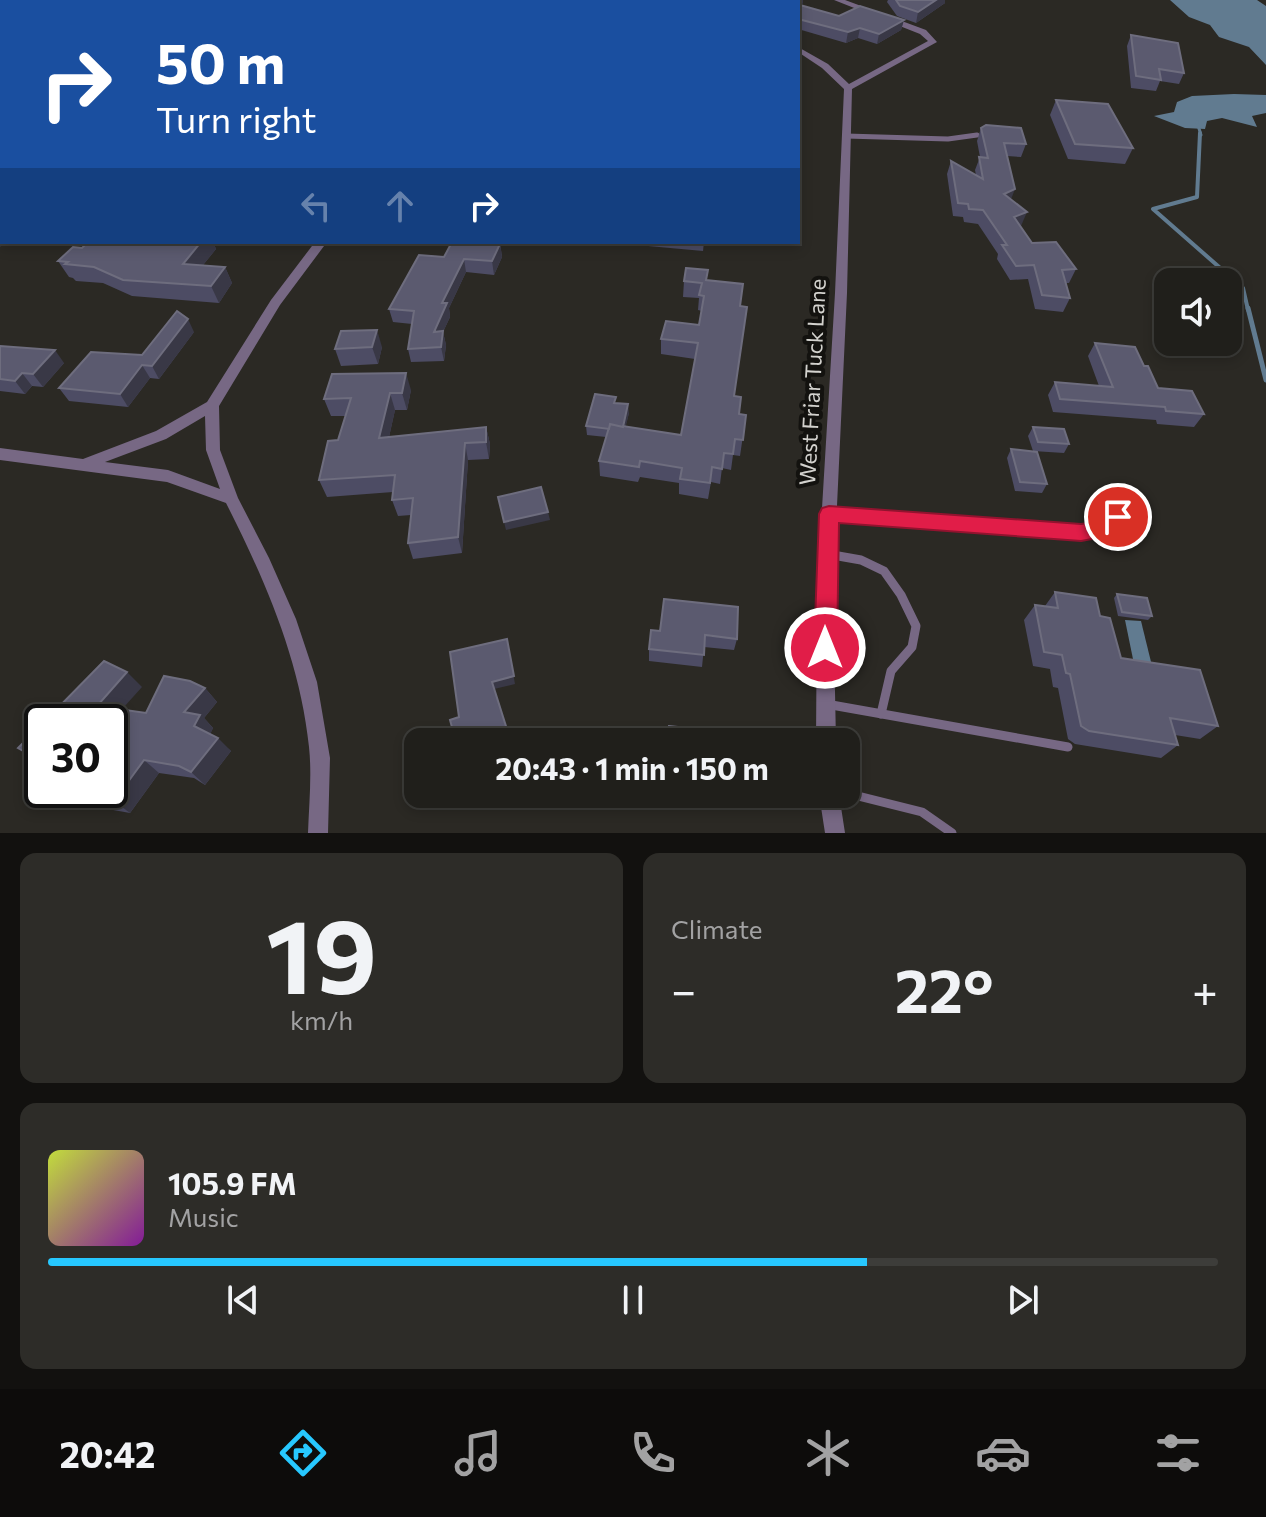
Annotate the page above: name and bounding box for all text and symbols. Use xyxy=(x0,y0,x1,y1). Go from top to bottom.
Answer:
text: 50 m xyxy=(156,27,285,96)
icon: right xyxy=(24,32,128,136)
text: Turn right xyxy=(156,96,317,140)
icon: left xyxy=(294,184,338,228)
icon: ahead xyxy=(378,184,422,228)
icon: right xyxy=(462,184,506,228)
map controls xyxy=(1154,268,1242,356)
button: sound xyxy=(1154,268,1242,356)
street label: West Friar Tuck Lane xyxy=(793,278,831,486)
pin xyxy=(1084,483,1152,551)
icon: arrive xyxy=(1096,495,1140,539)
position arrow xyxy=(783,606,867,690)
speed limit sign: 30 xyxy=(24,704,128,808)
text: 20:43 · 1 min · 150 m xyxy=(495,749,769,786)
text: 19 xyxy=(266,888,377,1015)
text: Climate xyxy=(671,913,763,944)
text: 22° xyxy=(895,952,993,1025)
text: − xyxy=(671,962,696,1016)
text: + xyxy=(1192,962,1218,1016)
text: km/h xyxy=(290,1004,353,1035)
text: 105.9 FM xyxy=(168,1164,297,1201)
text: Music xyxy=(168,1201,239,1232)
icon: previous xyxy=(221,1278,265,1322)
icon: pause xyxy=(611,1278,655,1322)
icon: next xyxy=(1001,1278,1045,1322)
icon: directions xyxy=(275,1425,331,1481)
icon: music xyxy=(450,1425,506,1481)
icon: phone xyxy=(625,1425,681,1481)
icon: climate xyxy=(800,1425,856,1481)
icon: car xyxy=(975,1425,1031,1481)
icon: filters xyxy=(1150,1425,1206,1481)
text: 20:42 xyxy=(60,1431,156,1475)

